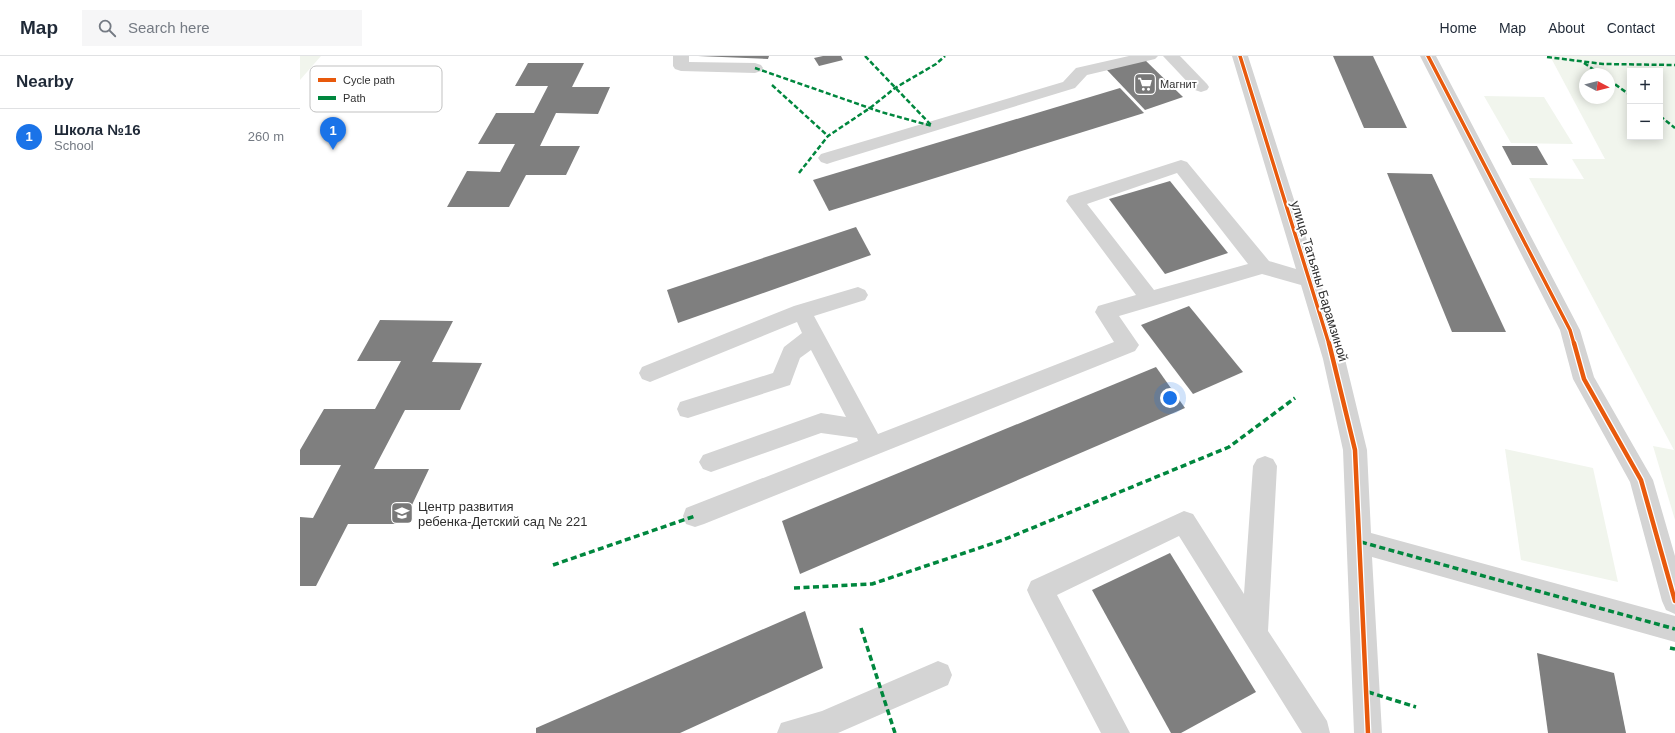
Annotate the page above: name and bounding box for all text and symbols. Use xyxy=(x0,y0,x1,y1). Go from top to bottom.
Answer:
search box xyxy=(82,10,362,46)
text: Map xyxy=(20,17,58,38)
icon: search xyxy=(96,17,118,39)
text: Search here xyxy=(128,19,210,36)
text: Home xyxy=(1440,20,1477,36)
text: Map xyxy=(1499,20,1526,36)
text: About xyxy=(1548,20,1585,36)
text: Contact xyxy=(1607,20,1655,36)
legend xyxy=(310,66,442,112)
north arrow xyxy=(1579,68,1615,104)
map controls xyxy=(1627,68,1663,140)
button: + xyxy=(1627,68,1663,104)
supermarket icon: Магнит xyxy=(1132,71,1158,97)
text: Nearby xyxy=(16,72,74,91)
text: Cycle path xyxy=(343,74,395,86)
place label: Магнит xyxy=(1160,78,1197,90)
text: Path xyxy=(343,92,366,104)
button: − xyxy=(1627,104,1663,140)
pin: 1 xyxy=(320,117,346,150)
text: Школа №16 xyxy=(54,121,141,138)
text: 1 xyxy=(25,129,33,144)
text: 260 m xyxy=(248,129,284,144)
text: School xyxy=(54,138,94,153)
street label: улица Татьяны Барамзиной xyxy=(1288,199,1351,363)
your location xyxy=(1160,388,1180,408)
place label: Центр развития ребенка-Детский сад № 221 xyxy=(418,499,587,529)
school or university icon: Центр развития ребенка-Детский сад № 221 xyxy=(389,500,415,526)

